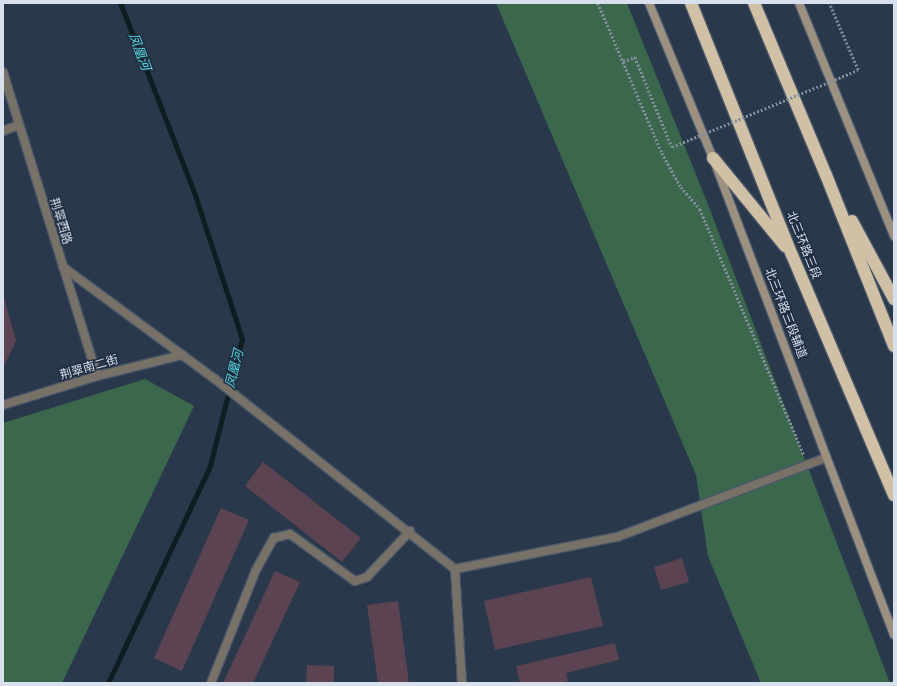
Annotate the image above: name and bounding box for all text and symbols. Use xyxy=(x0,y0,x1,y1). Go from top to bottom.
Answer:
water label: 凤凰河 xyxy=(125,31,153,73)
street label: 荆翠西路 xyxy=(47,196,75,246)
street label: 北三环路三段 xyxy=(784,209,824,281)
street label: 北三环路三段辅道 xyxy=(762,266,810,360)
water label: 凤凰河 xyxy=(223,348,247,390)
street label: 荆翠南二街 xyxy=(58,352,120,382)

